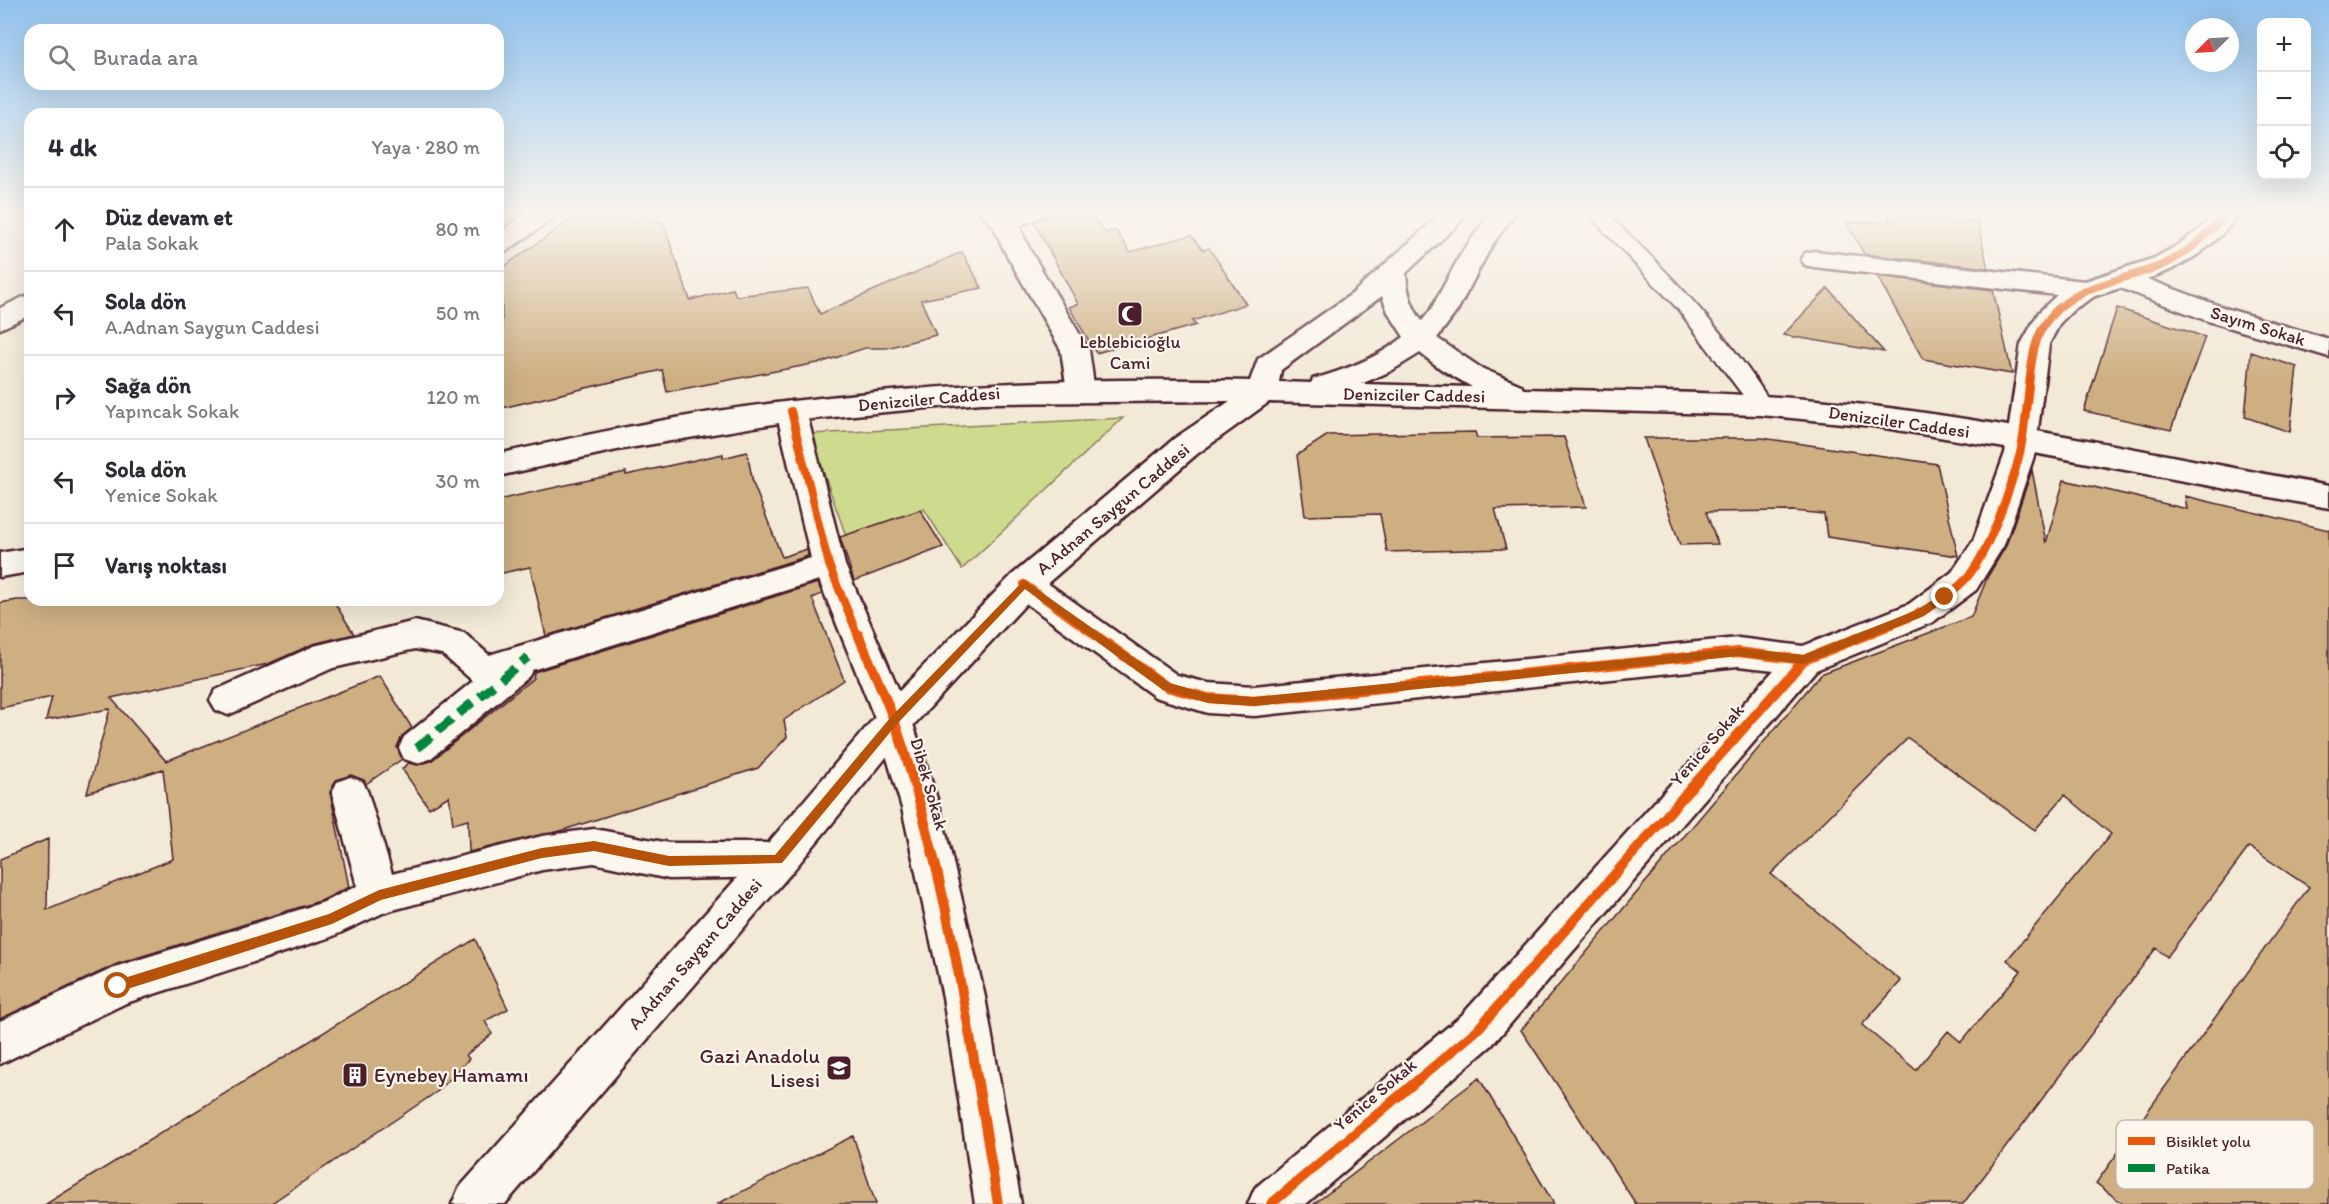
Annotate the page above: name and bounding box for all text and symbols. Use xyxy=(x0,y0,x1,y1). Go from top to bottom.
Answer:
north arrow xyxy=(2185,18,2239,72)
map controls xyxy=(2257,18,2311,180)
button: + xyxy=(2257,18,2311,72)
search box xyxy=(24,24,504,90)
icon: search xyxy=(45,41,78,74)
text: Burada ara xyxy=(93,44,198,71)
button: − xyxy=(2257,72,2311,126)
button: locate xyxy=(2257,126,2311,180)
text: 4 dk xyxy=(48,131,97,163)
text: Yaya · 280 m xyxy=(372,135,480,159)
text: Düz devam et xyxy=(105,204,232,231)
icon: ahead xyxy=(48,213,81,246)
text: 80 m xyxy=(435,217,480,241)
text: Pala Sokak xyxy=(105,231,199,255)
text: Sola dön xyxy=(105,288,186,315)
icon: left xyxy=(48,297,81,330)
mosque icon: Leblebicioğlu Cami xyxy=(1115,299,1145,329)
text: 50 m xyxy=(436,301,480,325)
street label: Sayım Sokak xyxy=(2208,301,2309,351)
text: A.Adnan Saygun Caddesi xyxy=(105,315,320,339)
place label: Leblebicioğlu Cami xyxy=(1079,331,1181,374)
text: Sağa dön xyxy=(105,372,191,399)
icon: right xyxy=(48,381,81,414)
street label: Denizciler Caddesi xyxy=(857,382,1001,416)
street label: Denizciler Caddesi xyxy=(1343,383,1485,407)
text: 120 m xyxy=(427,385,480,409)
text: Yapıncak Sokak xyxy=(105,399,239,423)
street label: Denizciler Caddesi xyxy=(1827,401,1971,443)
street label: A.Adnan Saygun Caddesi xyxy=(1032,438,1194,580)
text: Sola dön xyxy=(105,456,186,483)
icon: left xyxy=(48,465,81,498)
text: 30 m xyxy=(435,469,480,493)
text: Yenice Sokak xyxy=(105,483,218,507)
icon: arrive xyxy=(48,549,81,582)
text: Varış noktası xyxy=(105,552,227,579)
route end xyxy=(1931,583,1957,609)
street label: Yenice Sokak xyxy=(1665,699,1749,790)
street label: Dibek Sokak xyxy=(905,735,953,833)
street label: A.Adnan Saygun Caddesi xyxy=(623,874,767,1034)
route start xyxy=(104,972,130,998)
place label: Gazi Anadolu Lisesi xyxy=(700,1043,820,1092)
school or university icon: Gazi Anadolu Lisesi xyxy=(824,1053,854,1083)
street label: Yenice Sokak xyxy=(1329,1054,1421,1136)
building icon: Eynebey Hamamı xyxy=(340,1060,370,1090)
place label: Eynebey Hamamı xyxy=(374,1062,529,1087)
legend xyxy=(2116,1120,2314,1189)
text: Bisiklet yolu xyxy=(2166,1132,2251,1151)
text: Patika xyxy=(2166,1159,2210,1178)

